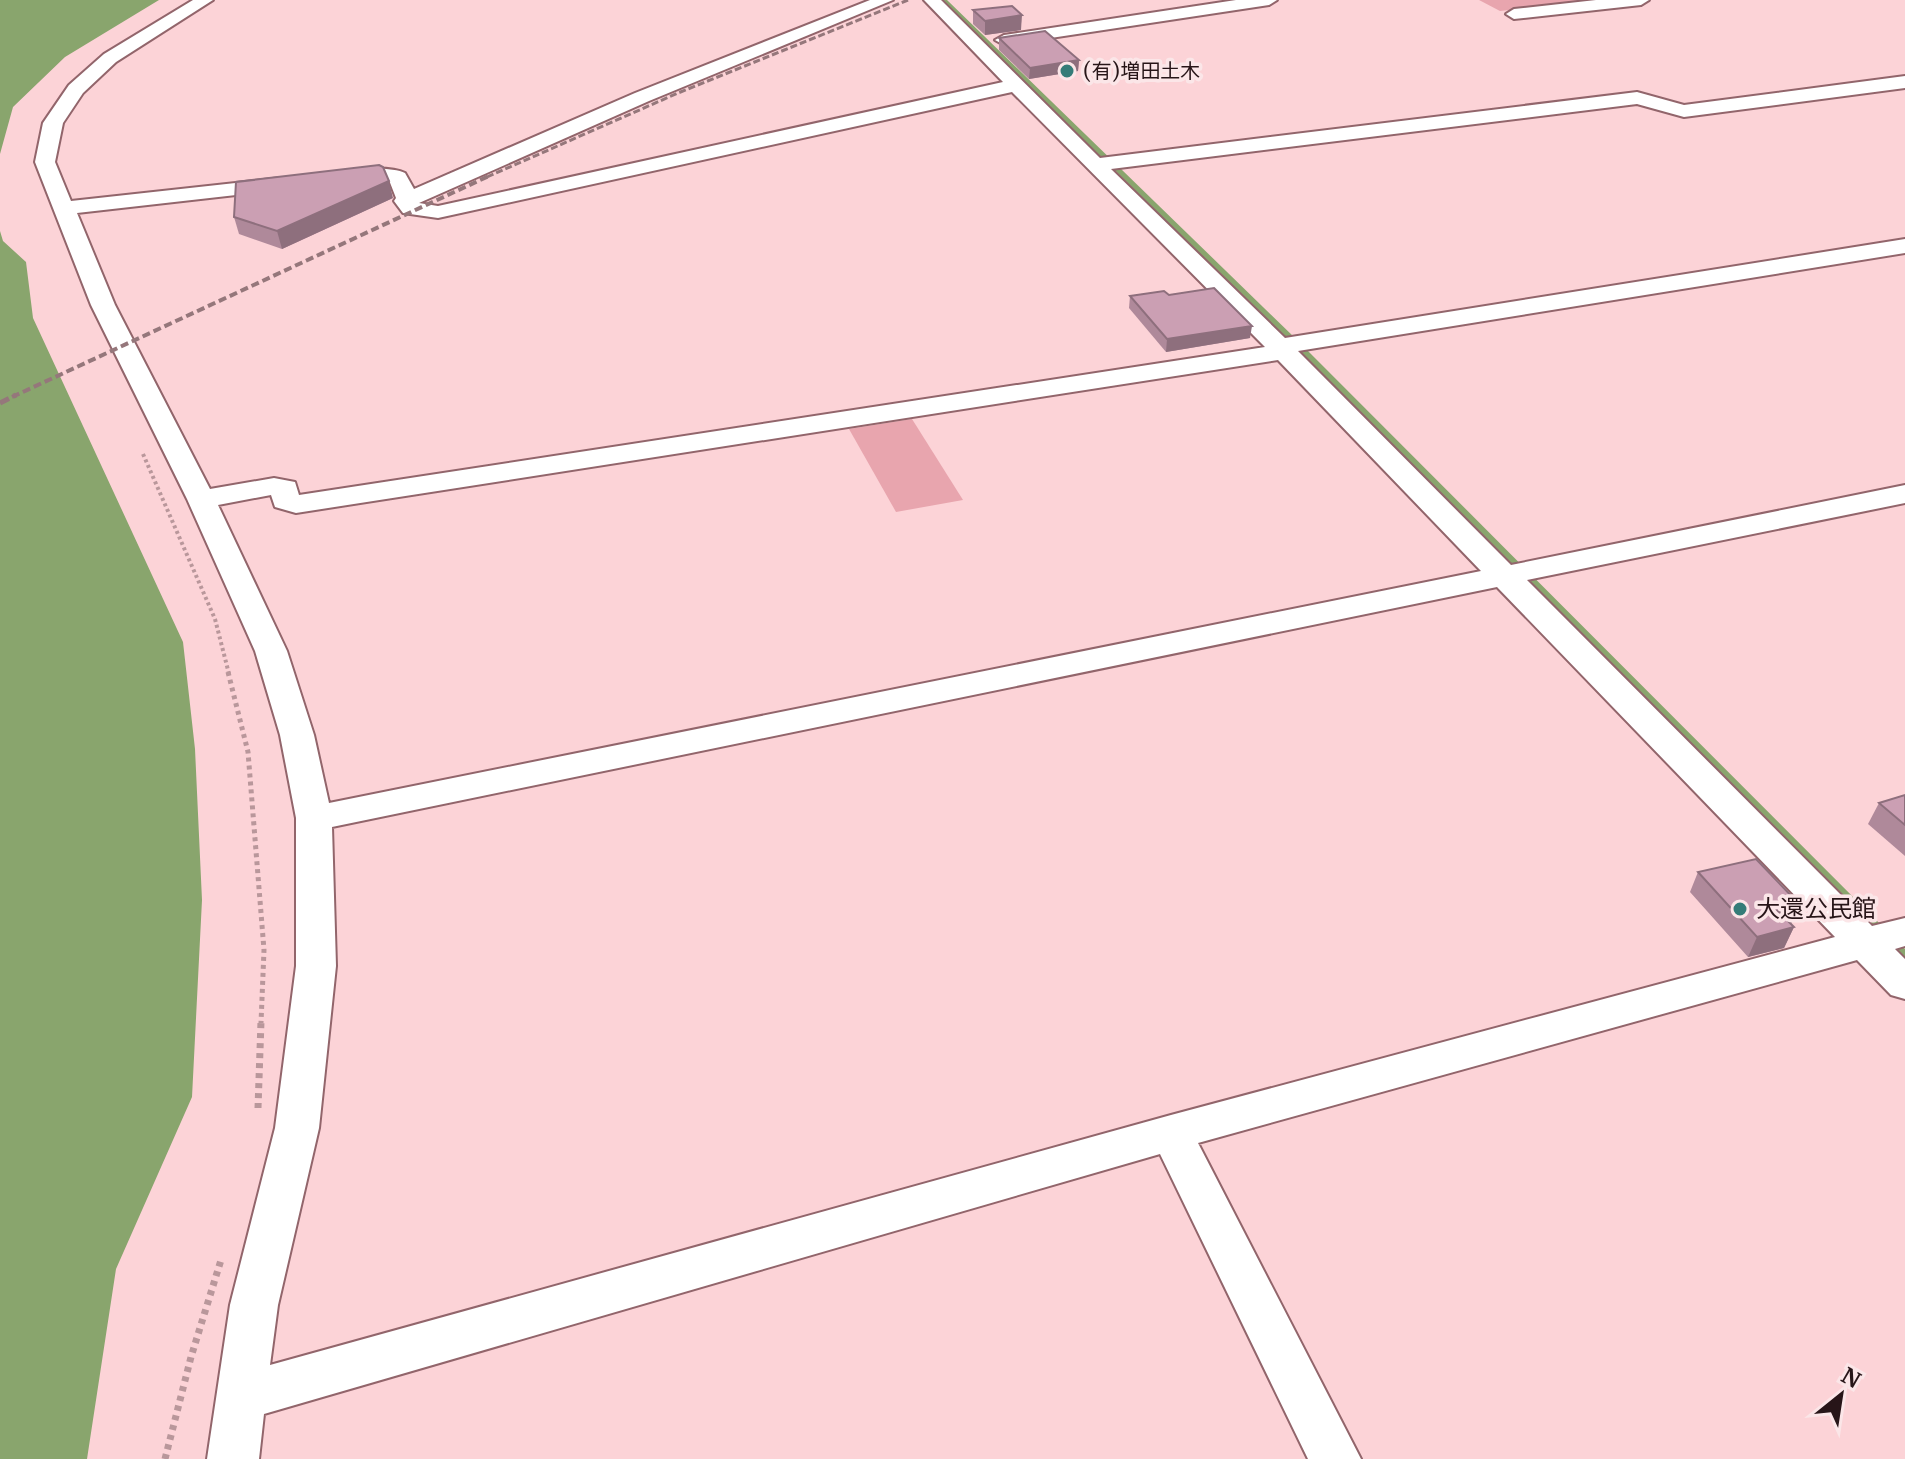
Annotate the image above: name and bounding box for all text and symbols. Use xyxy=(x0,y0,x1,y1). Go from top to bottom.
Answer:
place label: (有)増田土木 xyxy=(1083,58,1200,83)
marker: (有)増田土木 xyxy=(1058,62,1076,80)
place label: 大還公民館 xyxy=(1756,893,1876,924)
marker: 大還公民館 xyxy=(1731,900,1749,918)
north arrow xyxy=(1801,1355,1881,1435)
text: N xyxy=(1836,1361,1866,1394)

